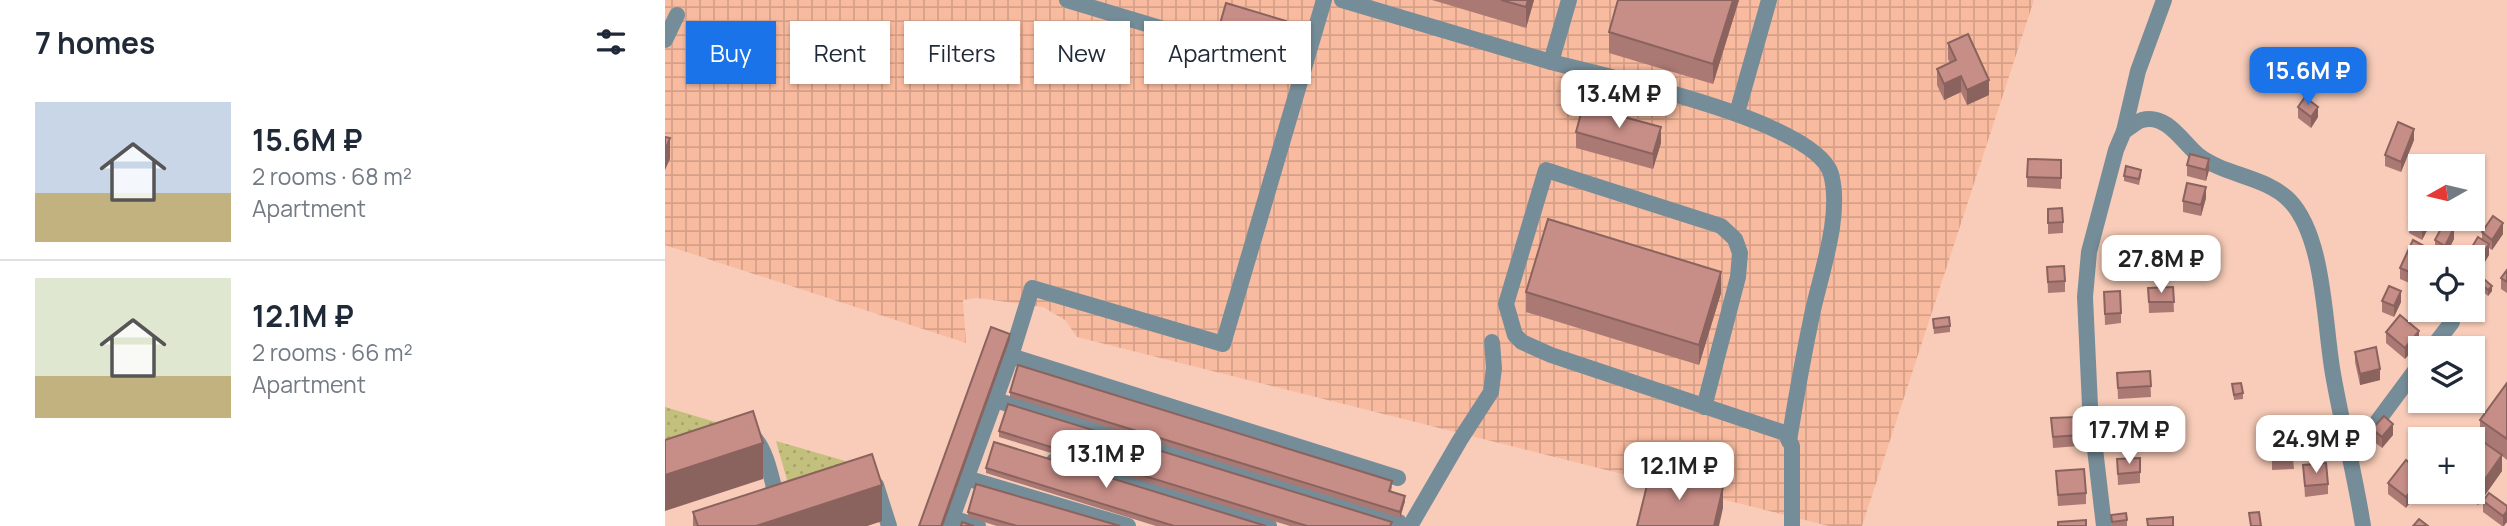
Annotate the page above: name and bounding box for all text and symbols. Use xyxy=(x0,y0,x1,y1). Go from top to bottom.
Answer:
chip: Buy xyxy=(686,21,776,84)
chip: Rent xyxy=(790,21,890,84)
chip: Filters xyxy=(904,21,1020,84)
chip: New xyxy=(1034,21,1130,84)
chip: Apartment xyxy=(1144,21,1311,84)
text: 7 homes xyxy=(35,22,155,63)
icon: filters xyxy=(592,23,630,61)
pin: 15.6M ₽ xyxy=(2243,48,2373,107)
text: 15.6M ₽ xyxy=(2266,54,2350,86)
pin: 13.4M ₽ xyxy=(1554,71,1684,130)
text: 13.4M ₽ xyxy=(1577,77,1661,109)
text: 15.6M ₽ xyxy=(252,119,363,160)
icon: home xyxy=(91,130,175,214)
north arrow xyxy=(2408,154,2485,231)
map controls xyxy=(2408,154,2485,504)
text: 2 rooms · 68 m² xyxy=(252,160,412,192)
text: Apartment xyxy=(252,192,366,224)
pin: 27.8M ₽ xyxy=(2096,236,2226,295)
text: 27.8M ₽ xyxy=(2118,242,2204,274)
button: locate xyxy=(2408,245,2485,322)
text: 12.1M ₽ xyxy=(252,295,354,336)
icon: home xyxy=(91,306,175,390)
text: 2 rooms · 66 m² xyxy=(252,336,413,368)
button: layers xyxy=(2408,336,2485,413)
text: Apartment xyxy=(252,368,366,400)
pin: 17.7M ₽ xyxy=(2064,406,2194,466)
text: 17.7M ₽ xyxy=(2088,413,2170,445)
pin: 24.9M ₽ xyxy=(2251,416,2381,475)
text: 24.9M ₽ xyxy=(2272,422,2360,454)
button: + xyxy=(2408,427,2485,504)
pin: 13.1M ₽ xyxy=(1041,430,1171,490)
text: 13.1M ₽ xyxy=(1067,437,1145,469)
pin: 12.1M ₽ xyxy=(1614,442,1744,502)
text: 12.1M ₽ xyxy=(1640,449,1718,481)

